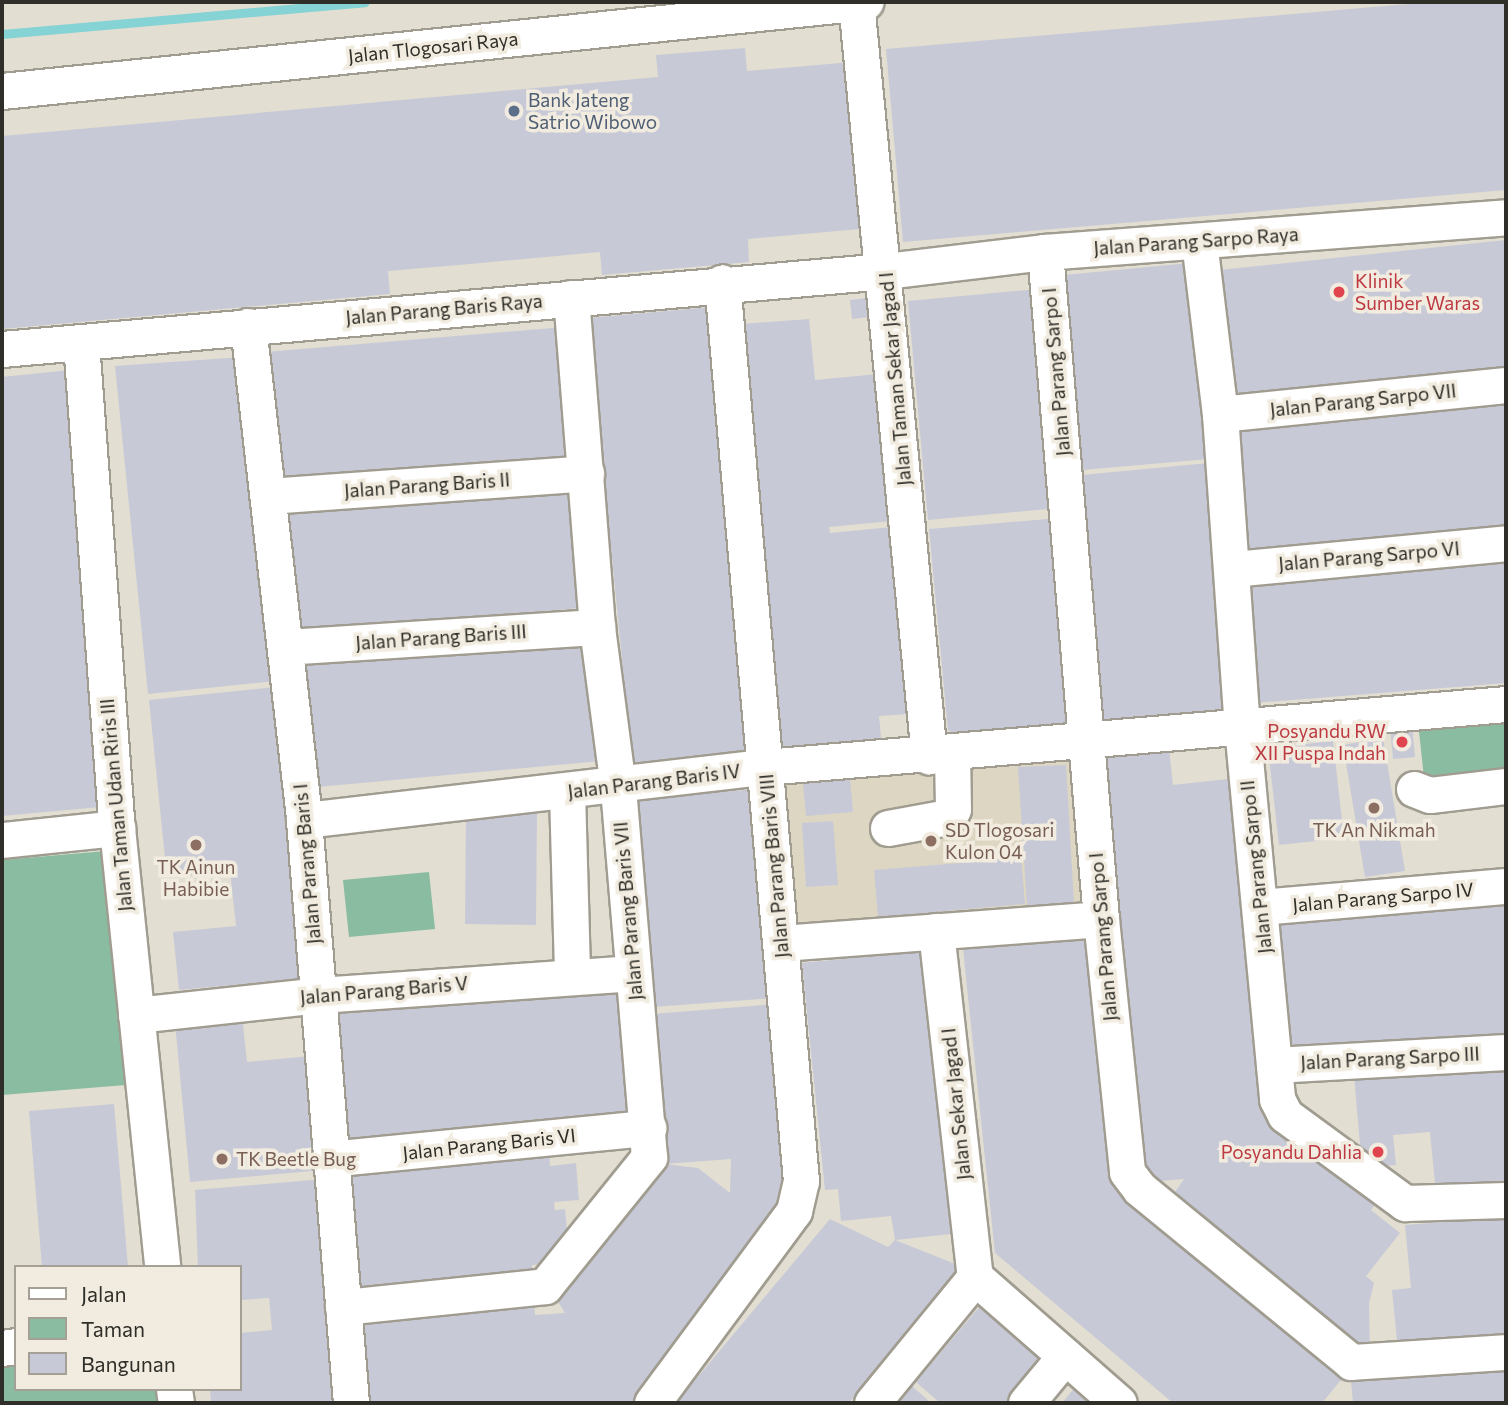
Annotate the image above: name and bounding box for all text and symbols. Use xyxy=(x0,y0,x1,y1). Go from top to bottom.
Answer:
street label: Jalan Tlogosari Raya xyxy=(347,27,519,67)
place label: Bank Jateng Satrio Wibowo xyxy=(528,89,657,133)
marker: Bank Jateng Satrio Wibowo xyxy=(506,103,522,119)
street label: Jalan Parang Sarpo Raya xyxy=(1093,222,1299,260)
place label: Klinik Sumber Waras xyxy=(1355,270,1480,314)
street label: Jalan Taman Sekar Jagad I xyxy=(874,271,916,487)
marker: Klinik Sumber Waras xyxy=(1329,282,1349,302)
street label: Jalan Parang Sarpo I xyxy=(1037,287,1075,457)
street label: Jalan Parang Baris Raya xyxy=(345,289,543,329)
street label: Jalan Parang Sarpo VII xyxy=(1269,379,1457,421)
street label: Jalan Parang Baris II xyxy=(343,468,511,502)
street label: Jalan Parang Sarpo VI xyxy=(1277,537,1461,575)
street label: Jalan Parang Baris III xyxy=(355,620,527,654)
street label: Jalan Taman Udan Riris III xyxy=(95,697,137,913)
place label: Posyandu RW XII Puspa Indah xyxy=(1255,720,1386,764)
marker: Posyandu RW XII Puspa Indah xyxy=(1392,732,1412,752)
street label: Jalan Parang Baris IV xyxy=(566,759,742,803)
street label: Jalan Parang Baris VIII xyxy=(755,773,793,959)
street label: Jalan Parang Sarpo II xyxy=(1236,779,1276,955)
street label: Jalan Parang Baris I xyxy=(289,783,325,945)
marker: TK An Nikmah xyxy=(1366,800,1382,816)
place label: SD Tlogosari Kulon 04 xyxy=(945,819,1054,863)
place label: TK An Nikmah xyxy=(1312,819,1436,841)
street label: Jalan Parang Baris VII xyxy=(609,821,647,1001)
marker: SD Tlogosari Kulon 04 xyxy=(923,833,939,849)
marker: TK Ainun Habibie xyxy=(188,837,204,853)
street label: Jalan Parang Sarpo I xyxy=(1084,852,1122,1022)
place label: TK Ainun Habibie xyxy=(157,856,235,900)
street label: Jalan Parang Sarpo IV xyxy=(1291,878,1475,916)
street label: Jalan Parang Baris V xyxy=(299,971,469,1009)
street label: Jalan Sekar Jagad I xyxy=(937,1027,975,1181)
street label: Jalan Parang Sarpo III xyxy=(1300,1042,1480,1074)
street label: Jalan Parang Baris VI xyxy=(401,1124,577,1164)
place label: Posyandu Dahlia xyxy=(1221,1141,1362,1163)
marker: Posyandu Dahlia xyxy=(1368,1142,1388,1162)
place label: TK Beetle Bug xyxy=(236,1148,356,1170)
marker: TK Beetle Bug xyxy=(214,1151,230,1167)
legend xyxy=(14,1265,242,1391)
text: Jalan xyxy=(81,1281,126,1306)
text: Taman xyxy=(81,1316,145,1341)
text: Bangunan xyxy=(81,1351,176,1376)

